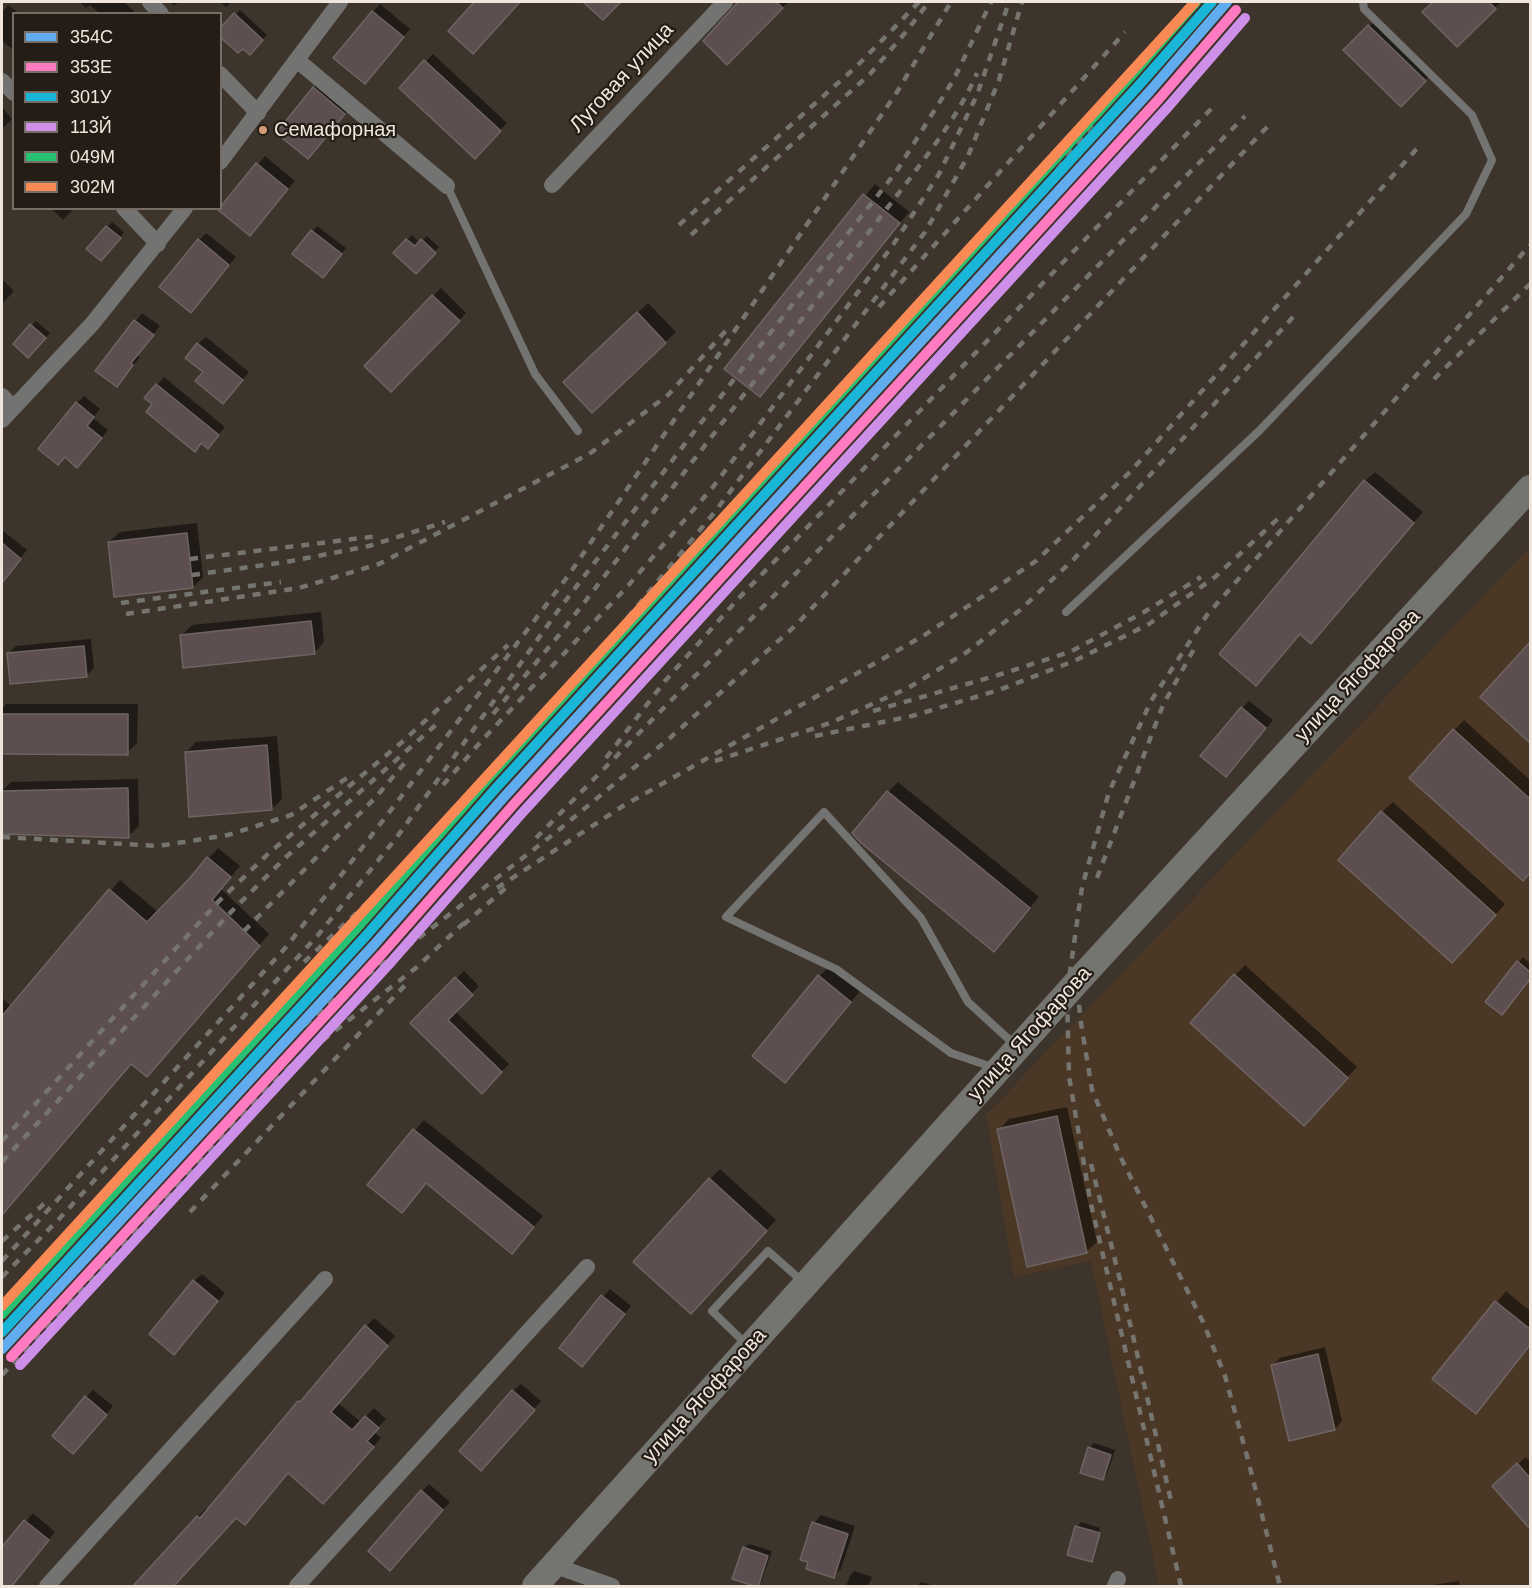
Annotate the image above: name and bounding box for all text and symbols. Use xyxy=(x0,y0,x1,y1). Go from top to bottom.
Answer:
legend xyxy=(12,12,222,210)
street label: Луговая улица xyxy=(565,18,679,138)
text: 354С xyxy=(70,27,113,47)
text: 353Е xyxy=(70,57,112,77)
text: 301У xyxy=(70,87,111,107)
text: 113Й xyxy=(70,117,112,137)
place label: Семафорная xyxy=(274,118,396,142)
marker: Семафорная xyxy=(257,124,269,136)
text: 049М xyxy=(70,147,115,167)
text: 302М xyxy=(70,177,115,197)
street label: улица Ягофарова xyxy=(1290,604,1426,748)
street label: улица Ягофарова xyxy=(963,961,1097,1107)
street label: улица Ягофарова xyxy=(638,1323,772,1469)

